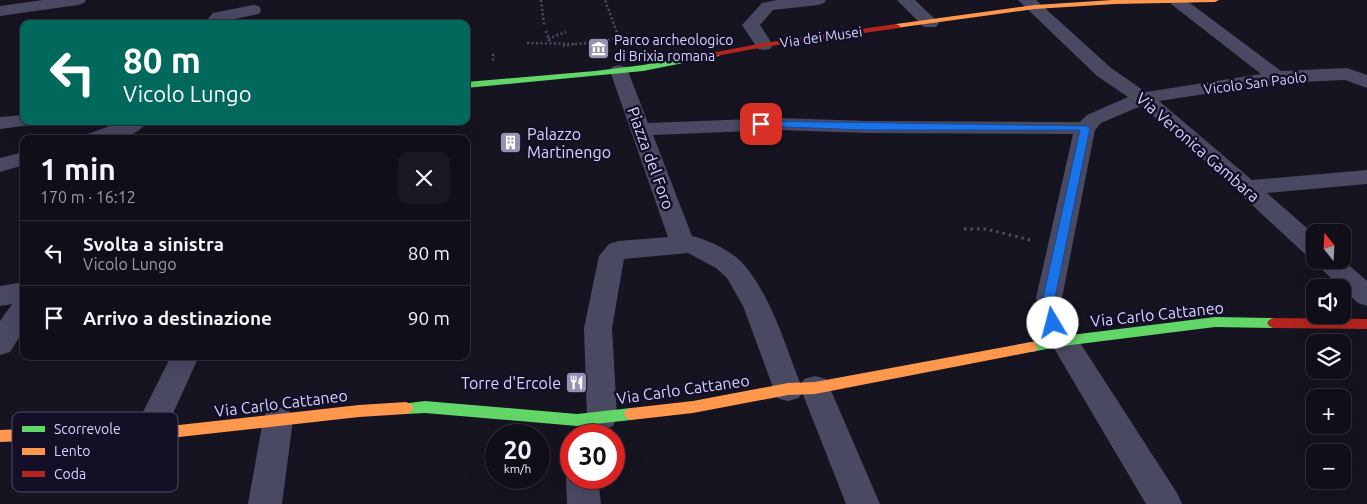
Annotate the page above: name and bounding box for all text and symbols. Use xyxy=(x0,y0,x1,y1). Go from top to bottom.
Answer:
street label: Via dei Musei xyxy=(779,23,863,51)
place label: Parco archeologico di Brixia romana xyxy=(614,32,733,64)
museum icon: Parco archeologico di Brixia romana xyxy=(586,36,610,60)
icon: left xyxy=(40,40,105,105)
text: 80 m xyxy=(123,40,201,80)
street label: Vicolo San Paolo xyxy=(1203,69,1307,97)
text: Vicolo Lungo xyxy=(123,81,252,106)
street label: Via Veronica Gambara xyxy=(1133,89,1263,205)
pin xyxy=(740,103,782,145)
street label: Piazza del Foro xyxy=(624,104,678,212)
icon: arrive xyxy=(747,110,775,138)
place label: Palazzo Martinengo xyxy=(527,125,611,161)
building icon: Palazzo Martinengo xyxy=(499,131,523,155)
text: 1 min xyxy=(40,152,116,186)
button: close xyxy=(398,152,450,204)
text: 170 m · 16:12 xyxy=(40,188,136,206)
north arrow xyxy=(1306,224,1351,269)
map controls xyxy=(1306,224,1351,489)
text: Svolta a sinistra xyxy=(83,233,224,255)
icon: left xyxy=(40,239,68,267)
text: 80 m xyxy=(408,242,450,264)
text: Vicolo Lungo xyxy=(83,255,177,273)
button: sound xyxy=(1306,279,1351,324)
position arrow xyxy=(1026,296,1078,348)
street label: Via Carlo Cattaneo xyxy=(1089,298,1225,330)
icon: arrive xyxy=(40,304,68,332)
text: Arrivo a destinazione xyxy=(83,307,272,329)
text: 90 m xyxy=(408,307,450,329)
button: layers xyxy=(1306,334,1351,379)
restaurant icon: Torre d'Ercole xyxy=(565,371,589,395)
street label: Via Carlo Cattaneo xyxy=(615,371,751,407)
place label: Torre d'Ercole xyxy=(461,374,561,392)
street label: Via Carlo Cattaneo xyxy=(213,386,349,420)
button: + xyxy=(1306,389,1351,434)
legend xyxy=(12,412,178,492)
text: Scorrevole xyxy=(54,421,121,437)
speed limit sign: 30 xyxy=(560,424,625,489)
text: 20 xyxy=(503,436,532,464)
text: Lento xyxy=(54,443,91,459)
button: − xyxy=(1306,444,1351,489)
text: km/h xyxy=(504,462,531,475)
text: Coda xyxy=(54,466,86,482)

